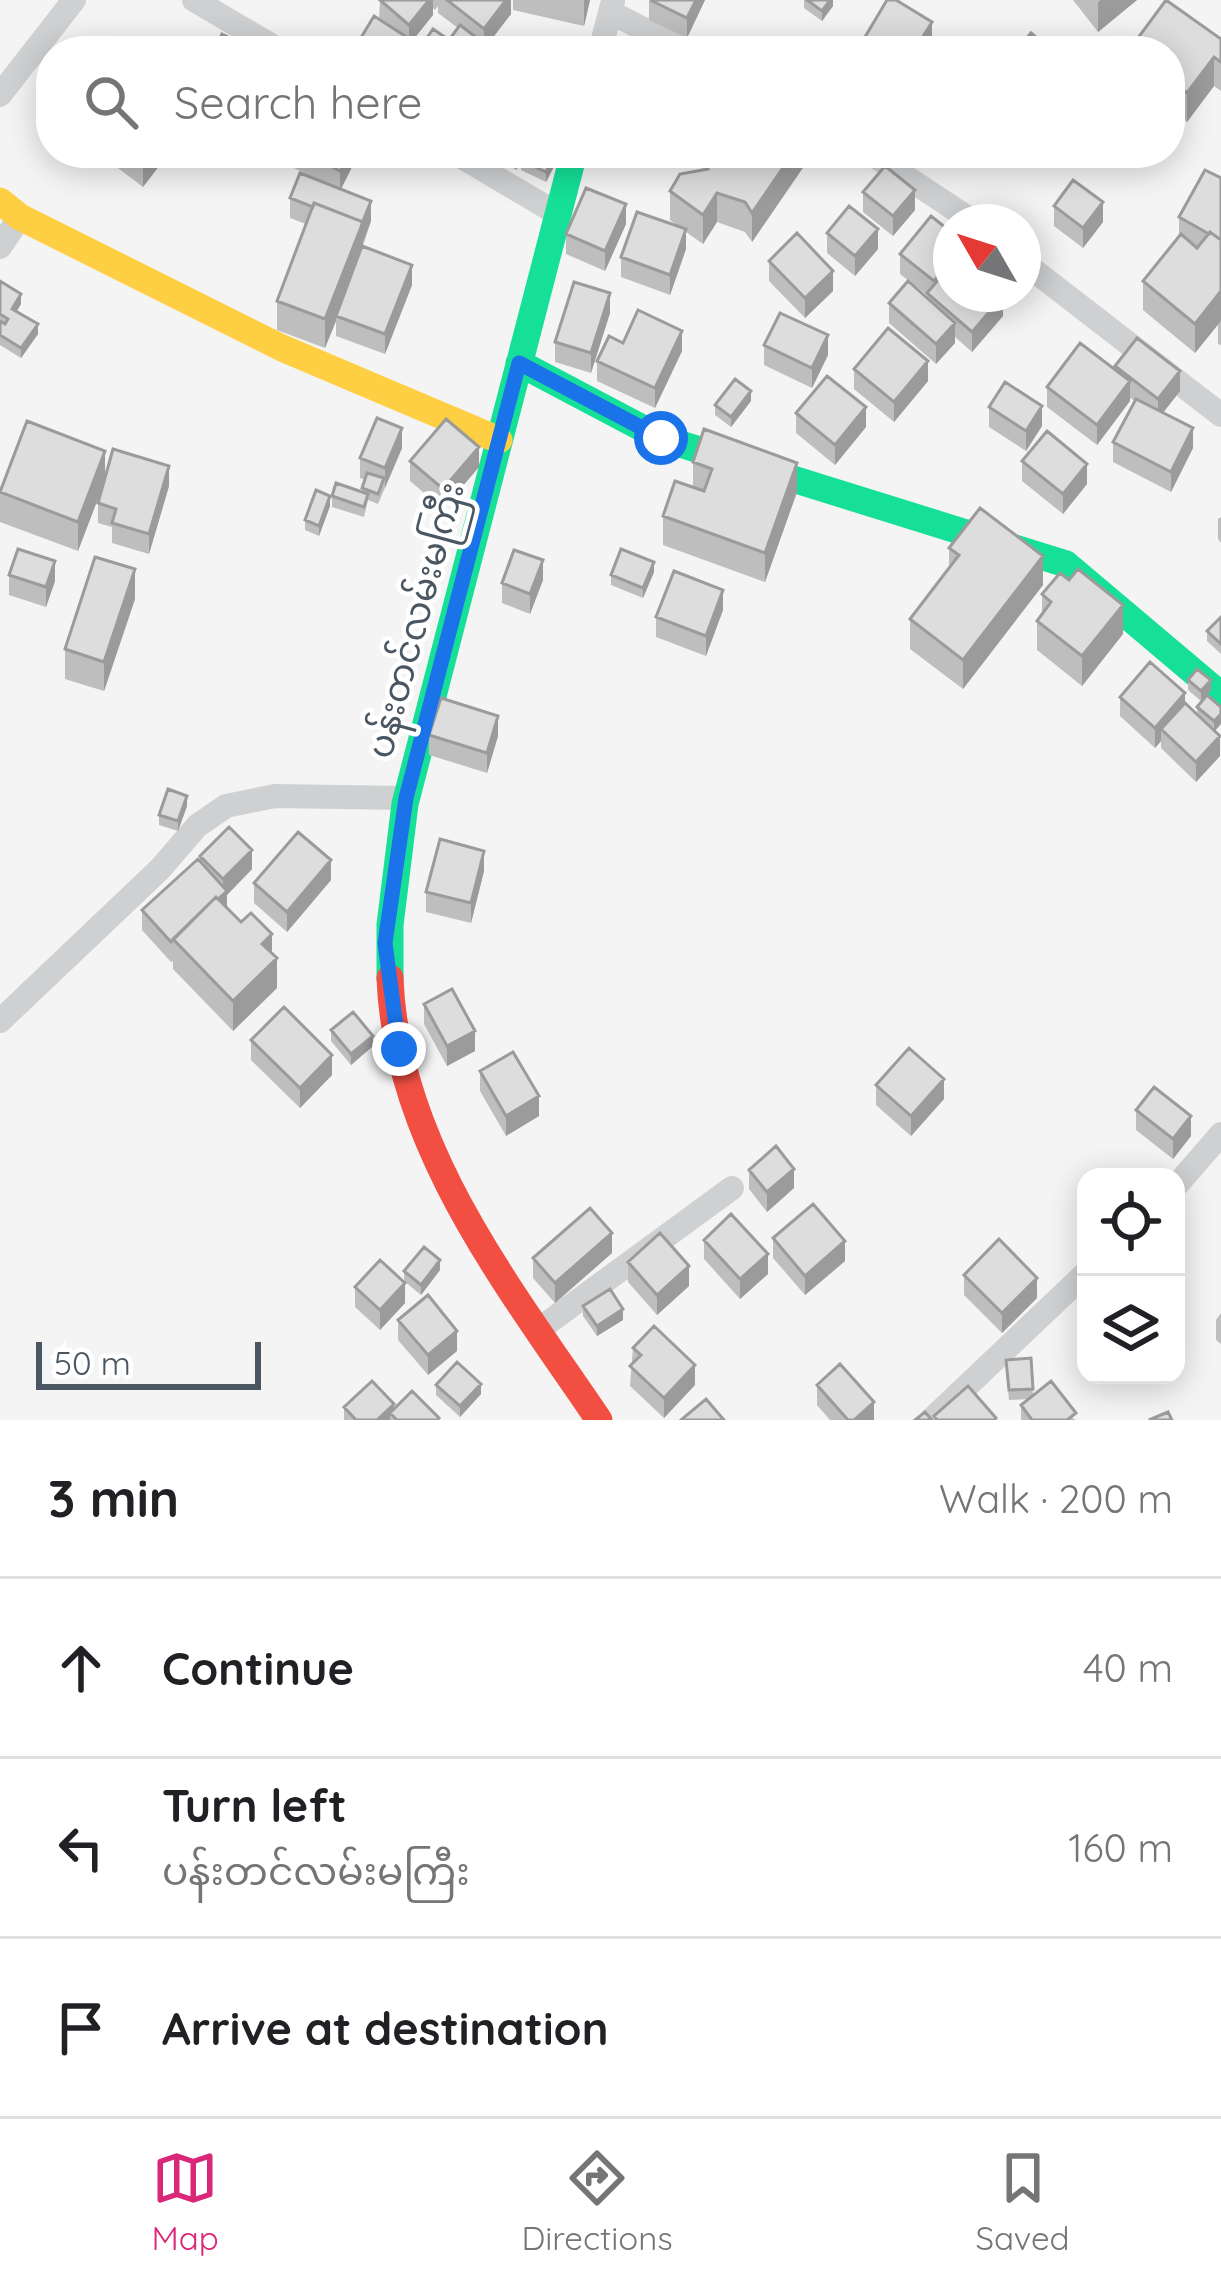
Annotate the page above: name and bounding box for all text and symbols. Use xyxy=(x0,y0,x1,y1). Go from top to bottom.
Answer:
search box xyxy=(36,36,1185,168)
icon: search xyxy=(78,69,144,135)
text: Search here xyxy=(174,74,422,130)
north arrow xyxy=(933,204,1041,312)
route start xyxy=(634,411,688,465)
street label: ပန်းတင်လမ်းမကြီး xyxy=(355,477,481,765)
route end xyxy=(372,1022,426,1076)
map controls xyxy=(1077,1168,1185,1384)
button: locate xyxy=(1077,1168,1185,1276)
button: layers xyxy=(1077,1276,1185,1384)
scale bar xyxy=(36,1336,261,1389)
text: 50 m xyxy=(54,1342,131,1383)
text: 3 min xyxy=(48,1466,179,1530)
text: Walk · 200 m xyxy=(939,1474,1173,1523)
icon: ahead xyxy=(48,1635,114,1701)
text: Continue xyxy=(162,1640,354,1696)
text: 40 m xyxy=(1083,1643,1173,1692)
text: Turn left xyxy=(162,1777,347,1833)
icon: left xyxy=(48,1815,114,1881)
text: 160 m xyxy=(1068,1823,1173,1872)
text: ပန်းတင်လမ်းမကြီး xyxy=(162,1846,470,1895)
icon: arrive xyxy=(48,1995,114,2061)
text: Arrive at destination xyxy=(162,2000,608,2056)
tab: Map xyxy=(151,2145,219,2258)
tab: Directions xyxy=(521,2145,673,2258)
tab: Saved xyxy=(976,2145,1070,2258)

